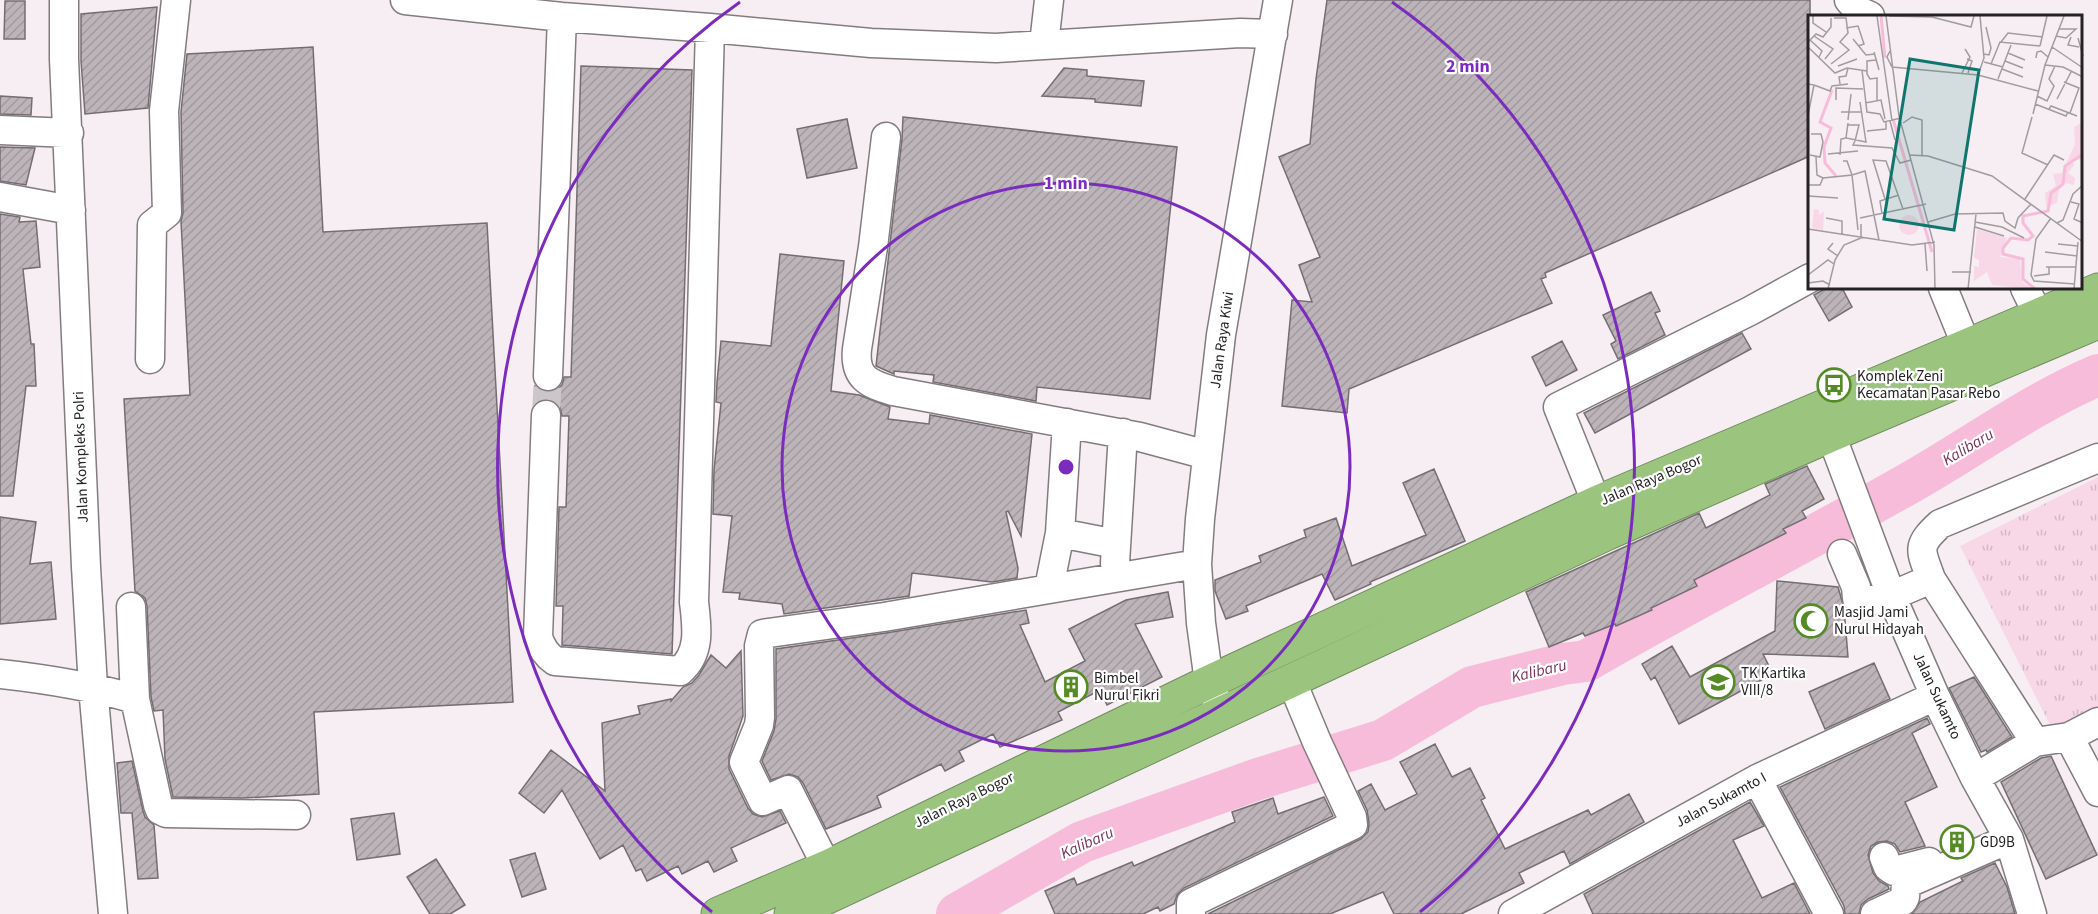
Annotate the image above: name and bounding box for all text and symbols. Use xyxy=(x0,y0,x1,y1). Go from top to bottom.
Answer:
inset map xyxy=(1808,15,2083,290)
text: 2 min xyxy=(1446,54,1490,79)
text: 1 min xyxy=(1044,171,1088,196)
street label: Jalan Raya Kiwi xyxy=(1205,290,1239,390)
place label: Komplek Zeni Kecamatan Pasar Rebo xyxy=(1857,366,2000,404)
bus stop icon: Komplek Zeni Kecamatan Pasar Rebo xyxy=(1816,367,1852,403)
street label: Jalan Kompleks Polri xyxy=(68,391,94,523)
water label: Kalibaru xyxy=(1938,423,1998,471)
street label: Jalan Raya Bogor xyxy=(1597,449,1706,511)
centre of rings xyxy=(1056,457,1076,477)
place label: Masjid Jami Nurul Hidayah xyxy=(1834,602,1924,640)
mosque icon: Masjid Jami Nurul Hidayah xyxy=(1793,603,1829,639)
street label: Jalan Sukamto xyxy=(1908,649,1966,743)
water label: Kalibaru xyxy=(1509,654,1569,688)
place label: TK Kartika VIII/8 xyxy=(1741,663,1806,701)
school or university icon: TK Kartika VIII/8 xyxy=(1700,664,1736,700)
place label: Bimbel Nurul Fikri xyxy=(1094,668,1159,706)
building icon: Bimbel Nurul Fikri xyxy=(1053,669,1089,705)
street label: Jalan Raya Bogor xyxy=(911,766,1018,833)
street label: Jalan Sukamto I xyxy=(1672,767,1770,833)
water label: Kalibaru xyxy=(1057,822,1117,864)
building icon: GD9B xyxy=(1939,824,1975,860)
place label: GD9B xyxy=(1980,832,2015,853)

